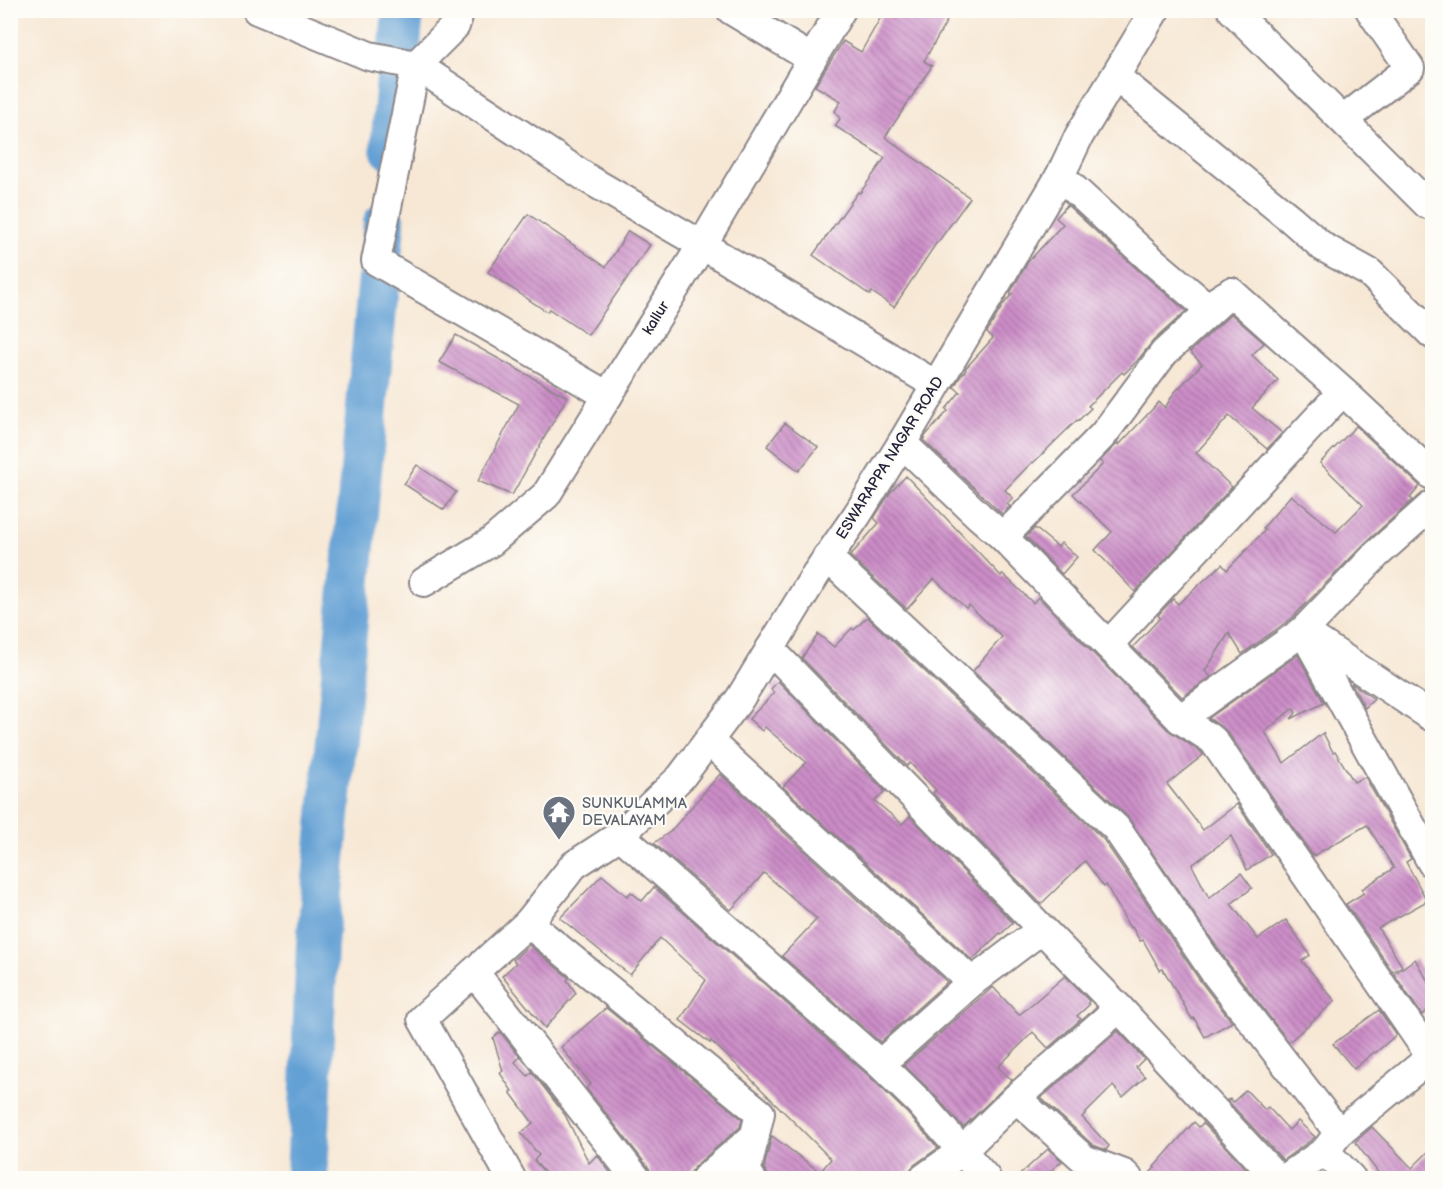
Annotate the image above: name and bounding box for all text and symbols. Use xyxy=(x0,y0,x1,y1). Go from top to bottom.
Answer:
street label: kallur xyxy=(638,297,674,338)
street label: ESWARAPPA NAGAR ROAD xyxy=(832,373,948,543)
temple icon: SUNKULAMMA DEVALAYAM xyxy=(541,794,577,841)
place label: SUNKULAMMA DEVALAYAM xyxy=(582,794,688,830)

